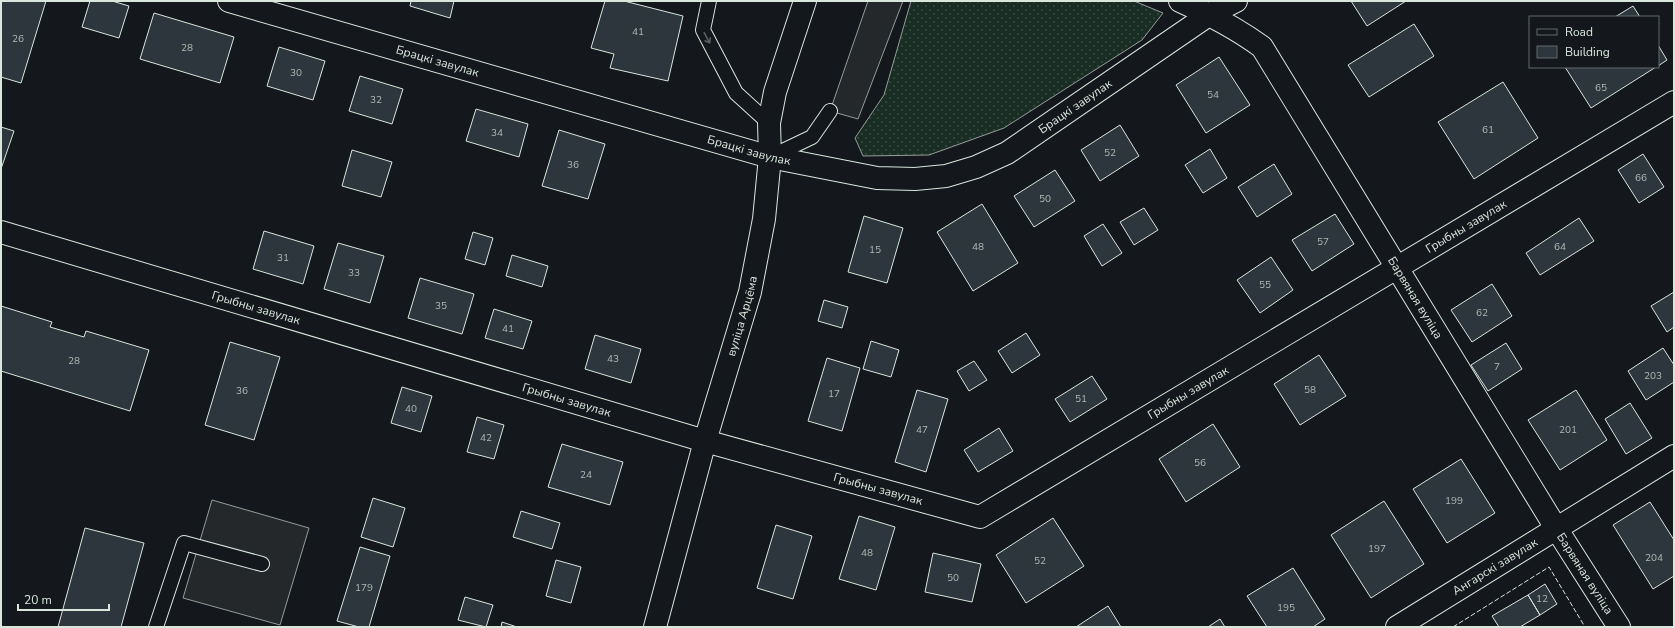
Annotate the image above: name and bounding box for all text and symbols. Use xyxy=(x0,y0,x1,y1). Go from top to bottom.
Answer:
legend xyxy=(1529,16,1659,68)
text: Road xyxy=(1565,24,1593,40)
house number: 41 xyxy=(632,25,644,39)
house number: 26 xyxy=(12,32,24,46)
one-way arrow xyxy=(703,32,711,44)
house number: 28 xyxy=(181,41,193,55)
street label: Брацкі завулак xyxy=(394,42,482,81)
text: Building xyxy=(1565,44,1610,60)
house number: 30 xyxy=(290,66,302,80)
street label: Брацкі завулак xyxy=(1035,75,1115,137)
house number: 65 xyxy=(1595,81,1607,95)
house number: 54 xyxy=(1207,88,1219,102)
house number: 32 xyxy=(370,93,382,107)
house number: 61 xyxy=(1482,123,1494,137)
house number: 34 xyxy=(491,126,503,140)
street label: Брацкі завулак xyxy=(705,131,793,169)
house number: 52 xyxy=(1104,146,1116,160)
house number: 36 xyxy=(567,158,579,172)
house number: 66 xyxy=(1635,171,1647,185)
house number: 50 xyxy=(1039,192,1051,206)
street label: Грыбны завулак xyxy=(1423,196,1510,257)
house number: 57 xyxy=(1317,235,1329,249)
house number: 48 xyxy=(972,240,984,254)
house number: 64 xyxy=(1554,240,1566,254)
house number: 15 xyxy=(869,243,881,257)
house number: 31 xyxy=(277,251,289,265)
street label: Барвяная вуліца xyxy=(1384,254,1446,342)
house number: 33 xyxy=(348,266,360,280)
street label: вуліца Арцёма xyxy=(723,275,761,358)
house number: 55 xyxy=(1259,278,1271,292)
street label: Грыбны завулак xyxy=(210,287,303,329)
house number: 35 xyxy=(435,299,447,313)
house number: 62 xyxy=(1476,306,1488,320)
house number: 41 xyxy=(502,322,514,336)
house number: 43 xyxy=(607,352,619,366)
house number: 28 xyxy=(68,354,80,368)
house number: 7 xyxy=(1494,360,1500,374)
street label: Грыбны завулак xyxy=(1144,362,1232,423)
house number: 203 xyxy=(1644,369,1662,383)
street label: Грыбны завулак xyxy=(520,379,614,421)
house number: 58 xyxy=(1304,383,1316,397)
house number: 36 xyxy=(236,384,248,398)
house number: 17 xyxy=(828,387,840,401)
house number: 51 xyxy=(1075,392,1087,406)
house number: 40 xyxy=(405,402,417,416)
house number: 47 xyxy=(916,423,928,437)
house number: 201 xyxy=(1559,423,1577,437)
house number: 42 xyxy=(480,431,492,445)
house number: 56 xyxy=(1194,456,1206,470)
house number: 24 xyxy=(580,468,592,482)
street label: Грыбны завулак xyxy=(832,469,925,509)
house number: 199 xyxy=(1445,494,1463,508)
street label: Барвяная вуліца xyxy=(1553,530,1617,617)
street label: Ангарскі завулак xyxy=(1449,534,1541,599)
house number: 197 xyxy=(1368,542,1386,556)
house number: 48 xyxy=(861,546,873,560)
house number: 204 xyxy=(1645,551,1663,565)
house number: 52 xyxy=(1034,554,1046,568)
house number: 50 xyxy=(947,571,959,585)
house number: 179 xyxy=(355,581,373,595)
scale bar xyxy=(18,586,109,612)
text: 20 m xyxy=(24,592,52,608)
house number: 12 xyxy=(1536,592,1548,606)
house number: 195 xyxy=(1277,601,1295,615)

